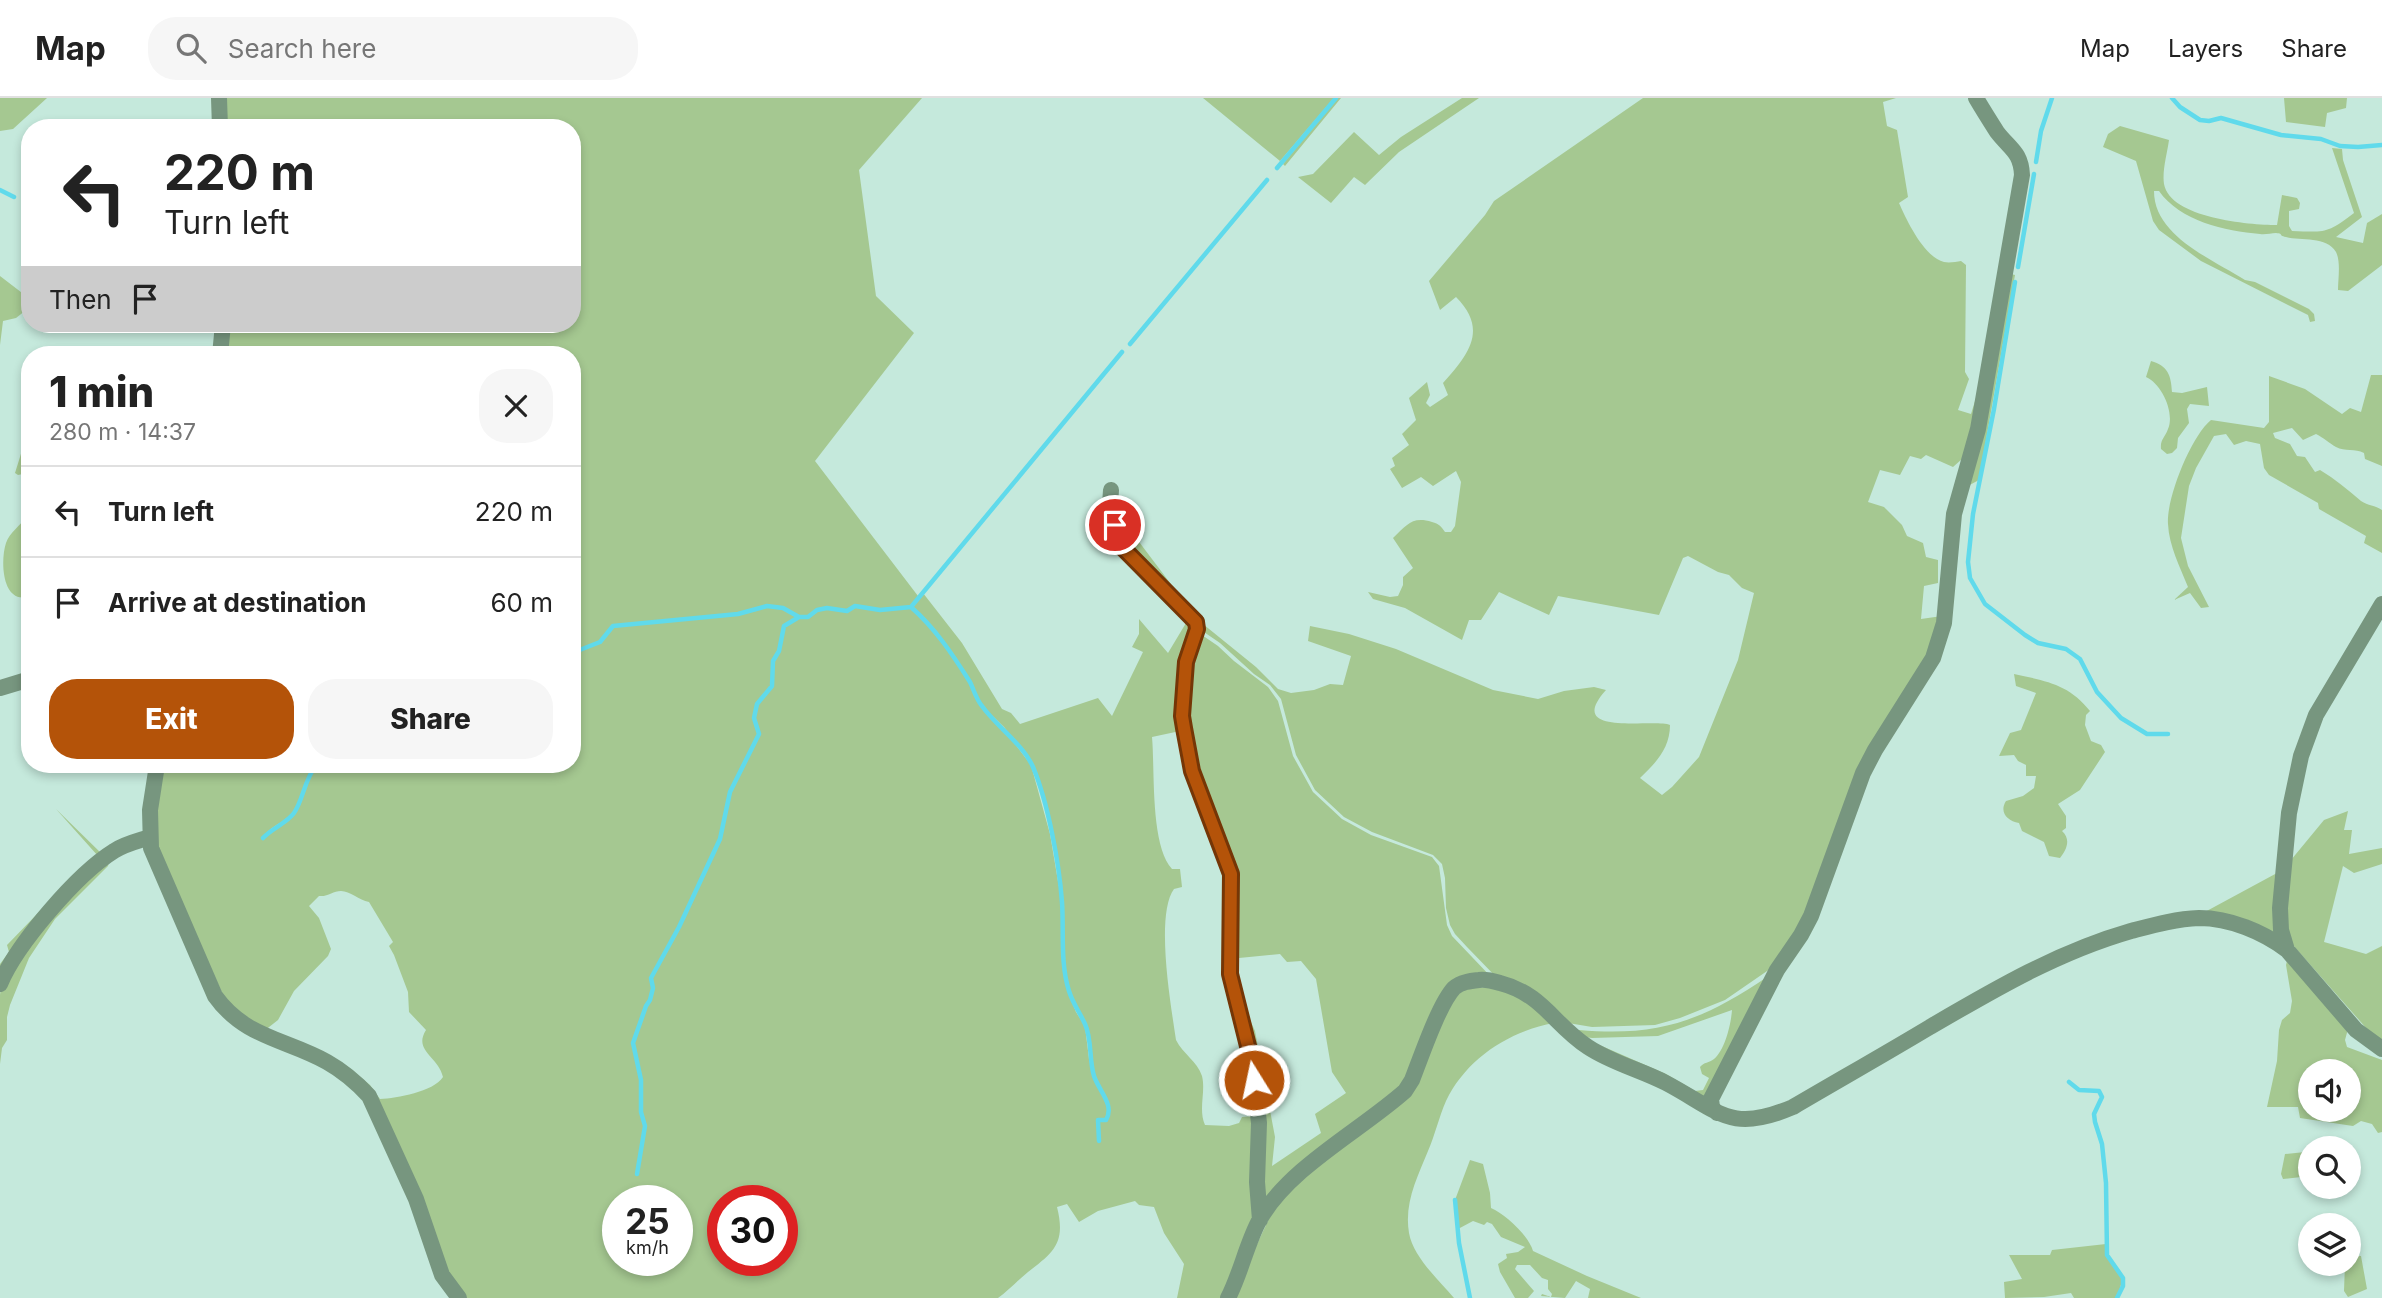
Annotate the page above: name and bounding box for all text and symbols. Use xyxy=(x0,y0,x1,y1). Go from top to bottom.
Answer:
search box xyxy=(148,17,638,80)
text: Map xyxy=(35,28,106,68)
icon: search xyxy=(172,29,210,67)
text: Search here xyxy=(228,33,376,64)
text: Map xyxy=(2080,34,2130,63)
text: Layers xyxy=(2168,34,2243,63)
text: Share xyxy=(2281,34,2347,63)
text: 220 m xyxy=(164,143,315,202)
icon: left xyxy=(49,147,140,238)
text: Turn left xyxy=(164,203,289,242)
icon: arrive xyxy=(126,280,164,318)
text: Then xyxy=(49,284,112,315)
text: 1 min xyxy=(49,366,154,417)
button: close xyxy=(479,369,553,443)
text: 280 m · 14:37 xyxy=(49,418,196,446)
icon: left xyxy=(49,493,87,531)
pin xyxy=(1085,495,1145,555)
text: Turn left xyxy=(108,496,214,527)
text: 220 m xyxy=(475,496,553,527)
icon: arrive xyxy=(1096,506,1134,544)
icon: arrive xyxy=(49,584,87,622)
text: Arrive at destination xyxy=(108,587,367,618)
text: 60 m xyxy=(490,587,553,618)
button: Exit xyxy=(49,679,294,759)
button: Share xyxy=(308,679,553,759)
position arrow xyxy=(1217,1043,1291,1117)
map controls xyxy=(2298,1059,2361,1276)
button: sound xyxy=(2298,1059,2361,1122)
button: search xyxy=(2298,1136,2361,1199)
speed limit sign: 30 xyxy=(707,1185,798,1276)
text: 25 xyxy=(625,1200,670,1242)
button: layers xyxy=(2298,1213,2361,1276)
text: km/h xyxy=(626,1237,669,1258)

